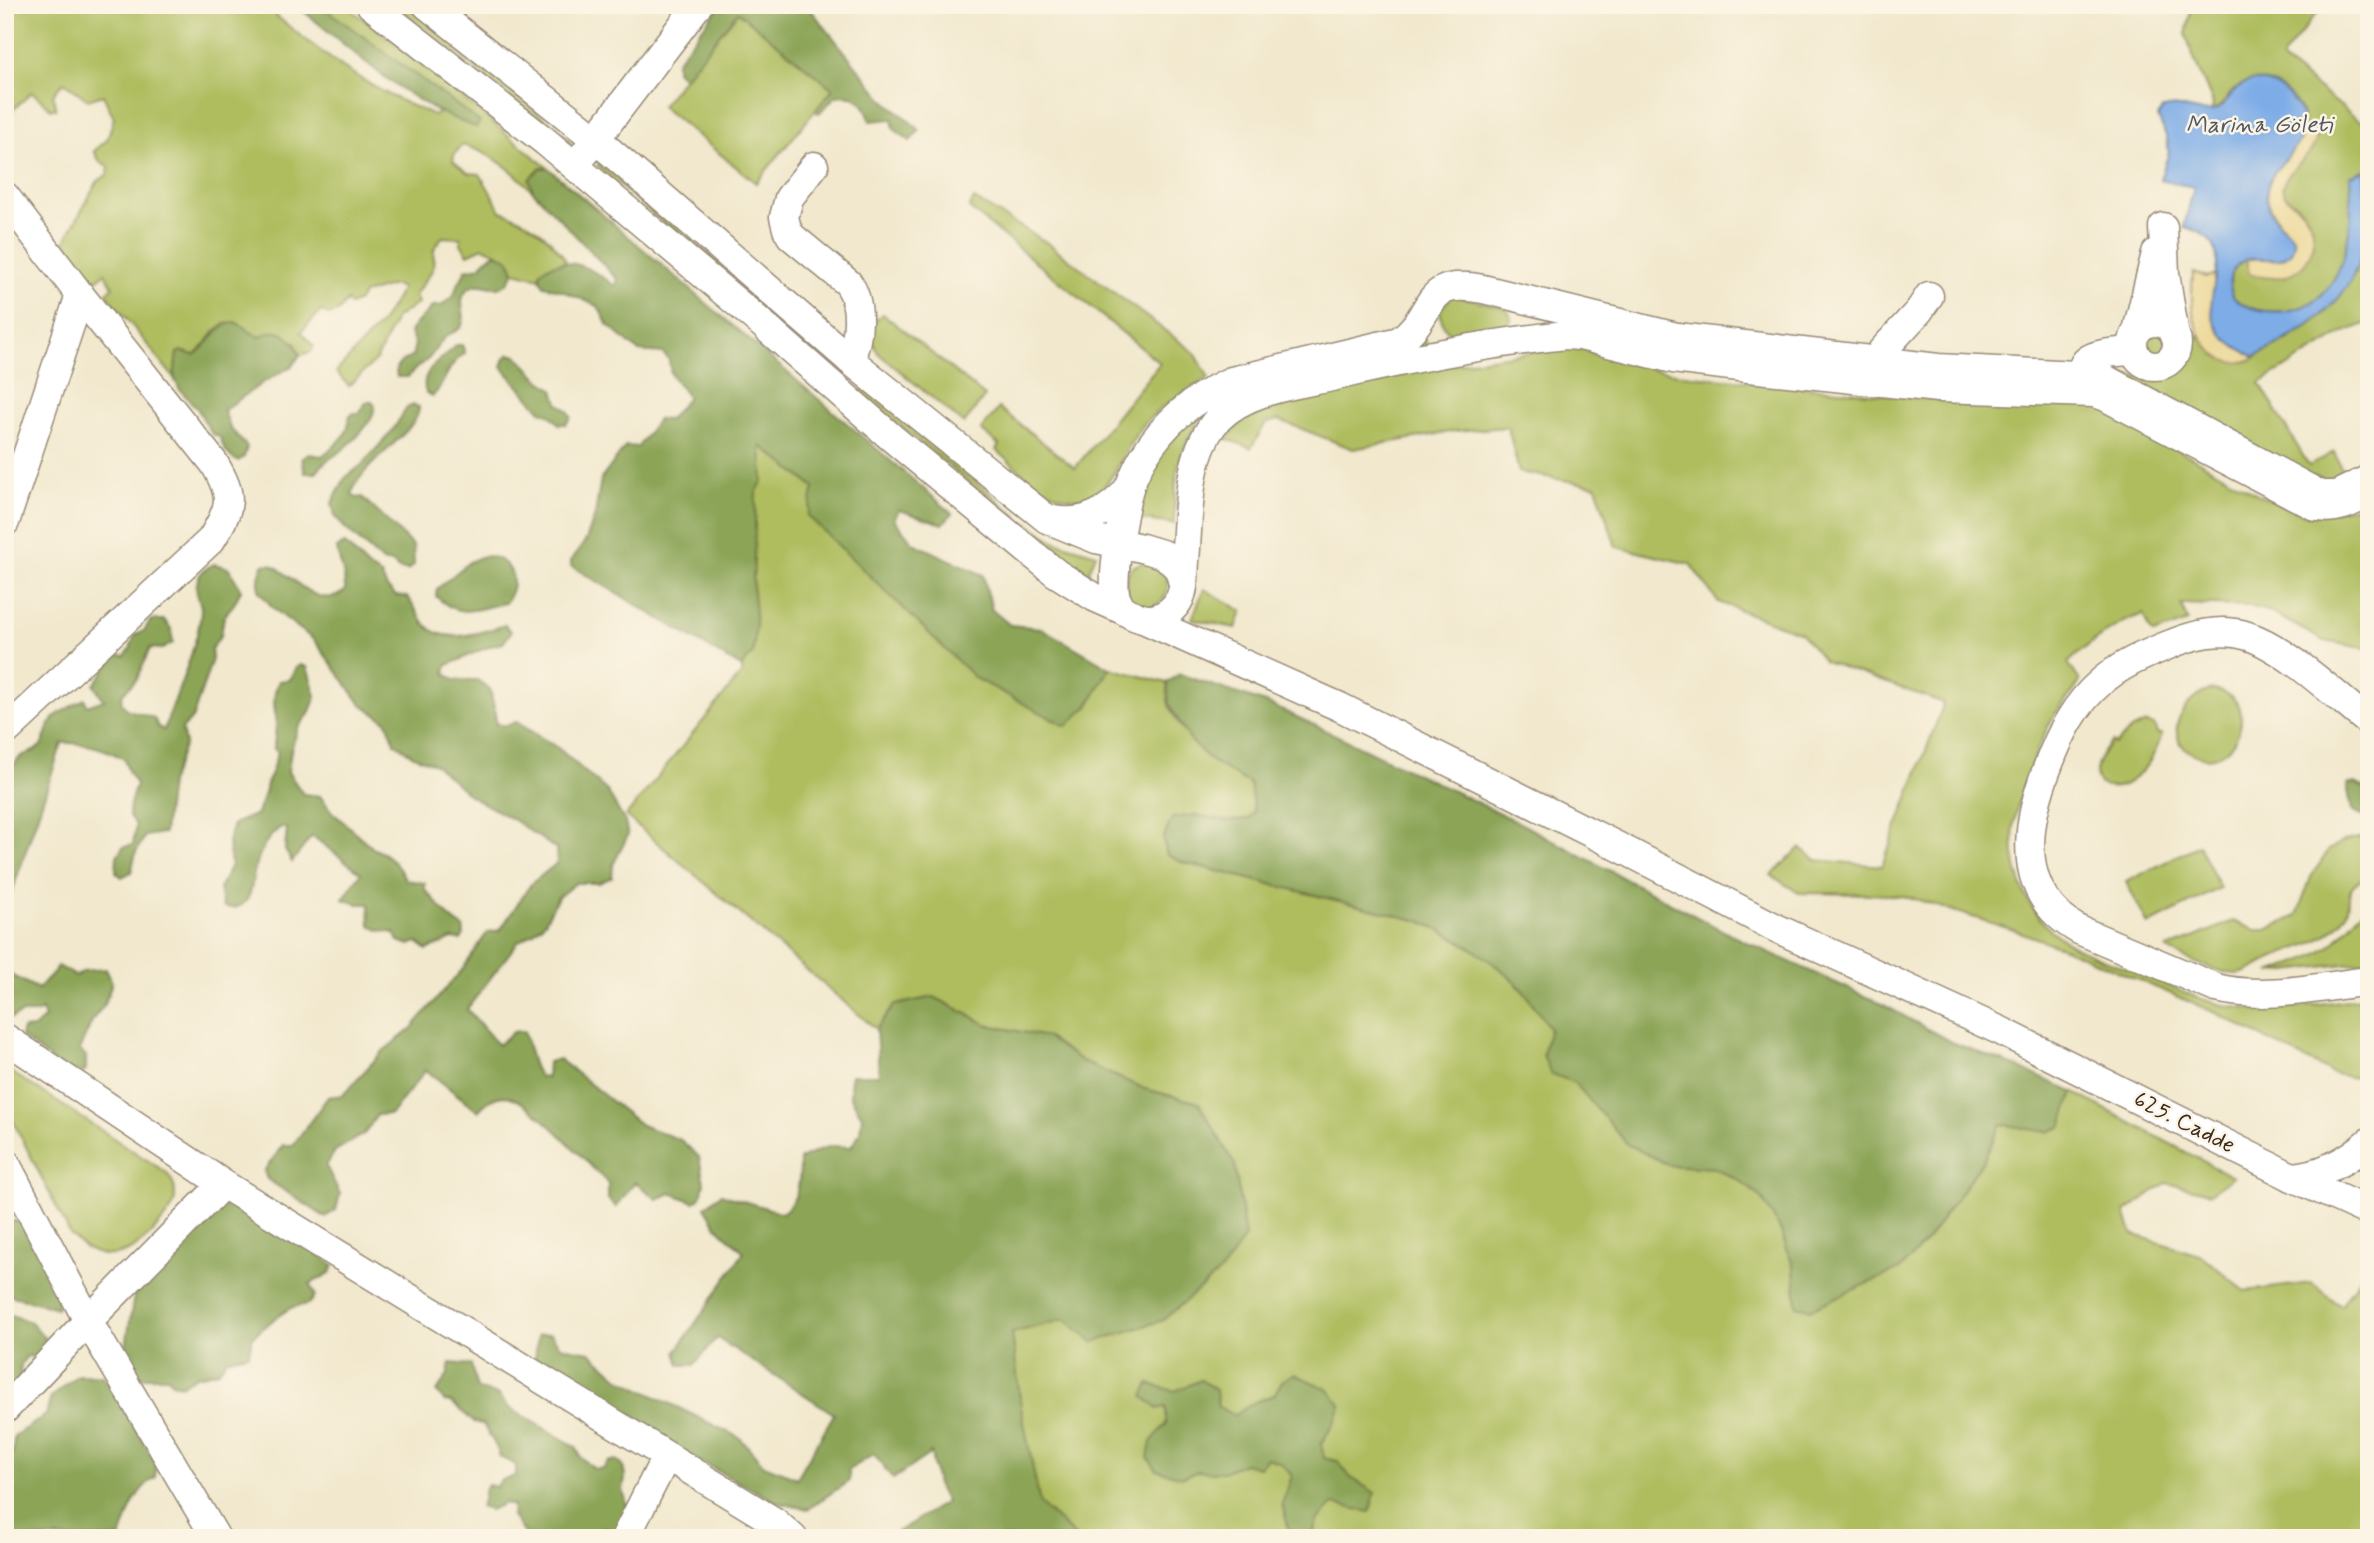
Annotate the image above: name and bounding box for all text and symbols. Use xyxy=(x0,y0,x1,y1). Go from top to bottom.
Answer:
water label: Marina Göleti xyxy=(2186,110,2336,141)
street label: 625. Cadde xyxy=(2128,1085,2240,1161)

